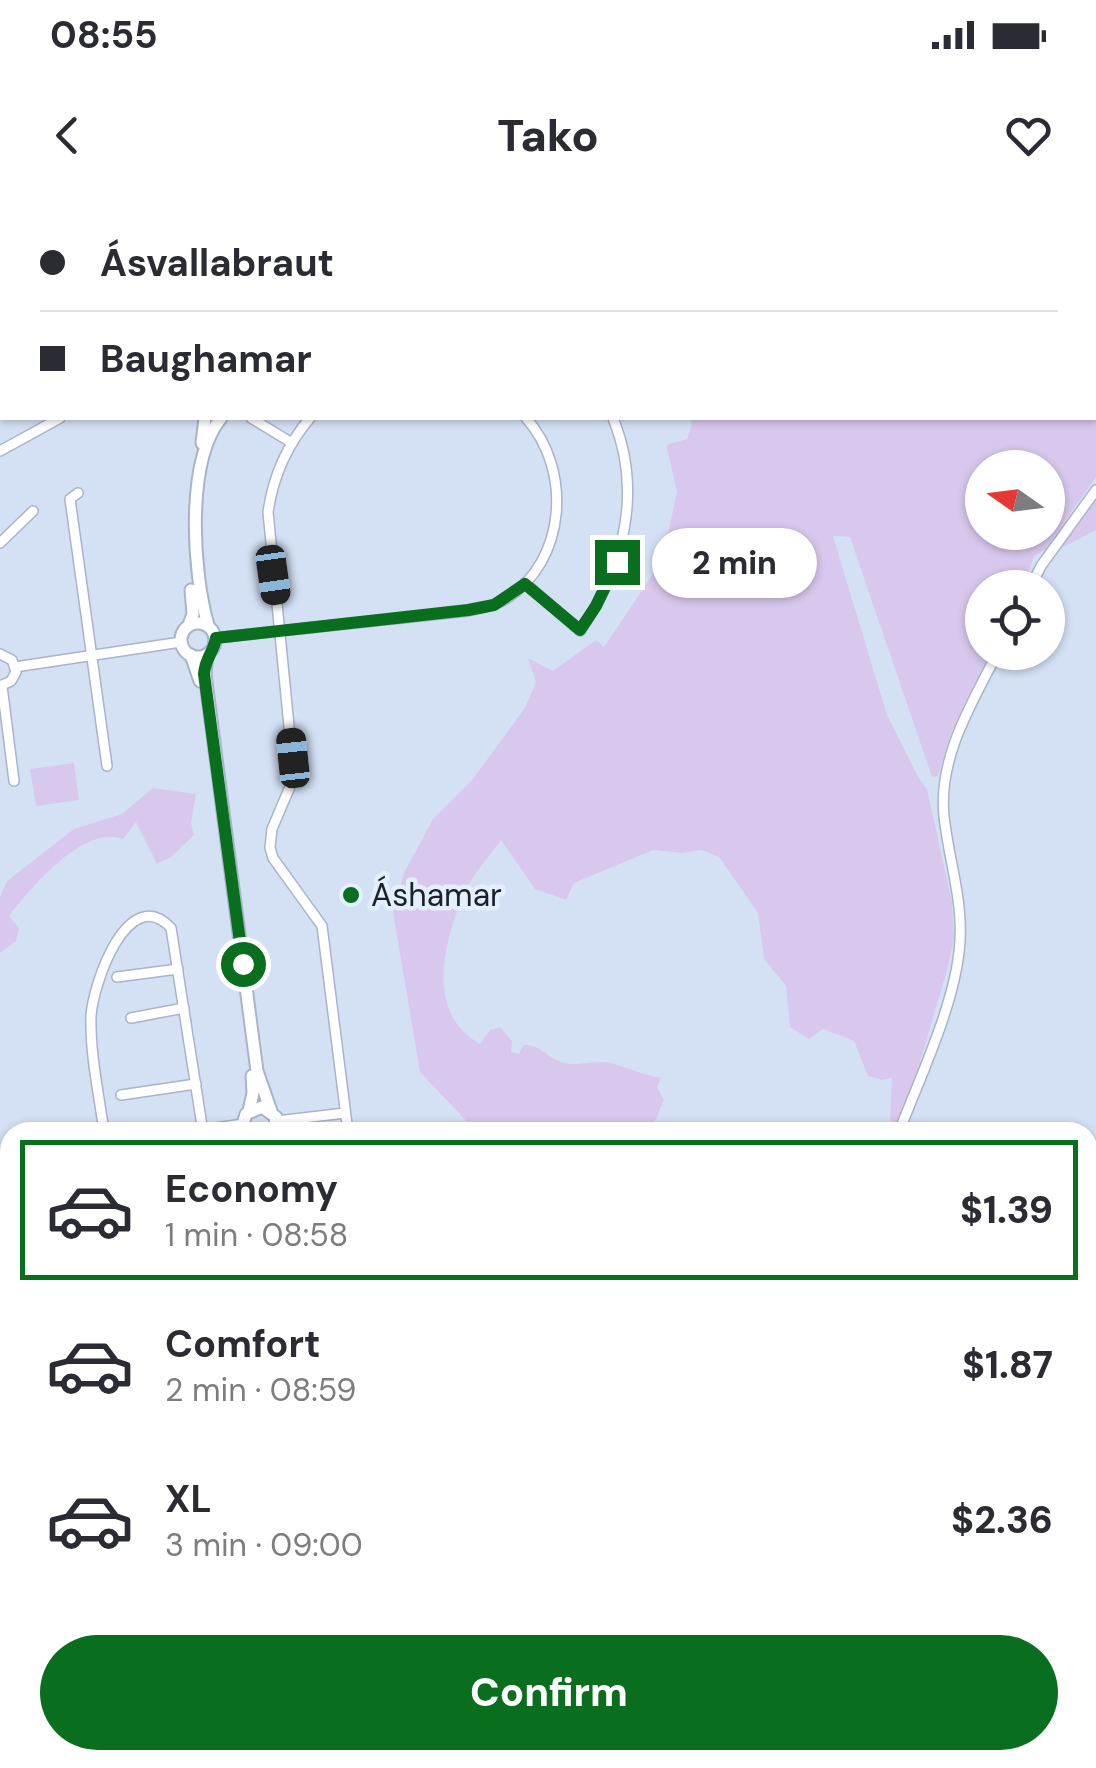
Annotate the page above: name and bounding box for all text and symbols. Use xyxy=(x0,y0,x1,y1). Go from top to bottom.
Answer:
text: 08:55 xyxy=(50,10,158,60)
text: Tako xyxy=(497,106,599,165)
icon: back xyxy=(40,108,95,163)
icon: heart xyxy=(1001,108,1056,163)
text: Ásvallabraut xyxy=(100,238,334,288)
text: Baughamar xyxy=(100,334,312,384)
north arrow xyxy=(965,450,1065,550)
map controls xyxy=(965,450,1065,670)
callout: 2 min xyxy=(652,527,817,597)
route end xyxy=(595,540,640,585)
text: 2 min xyxy=(692,542,777,584)
car xyxy=(254,543,292,607)
button: locate xyxy=(965,570,1065,670)
car xyxy=(275,727,311,789)
place label: Áshamar xyxy=(371,874,502,916)
marker: Áshamar xyxy=(340,884,362,906)
route start xyxy=(221,942,266,987)
text: Economy xyxy=(165,1164,338,1214)
icon: car xyxy=(45,1165,135,1255)
text: $1.39 xyxy=(960,1185,1053,1235)
text: 1 min · 08:58 xyxy=(165,1214,348,1256)
text: Comfort xyxy=(165,1319,321,1369)
icon: car xyxy=(45,1320,135,1410)
text: $1.87 xyxy=(962,1340,1053,1390)
text: 2 min · 08:59 xyxy=(165,1369,356,1411)
text: XL xyxy=(165,1474,212,1524)
icon: car xyxy=(45,1475,135,1565)
text: $2.36 xyxy=(951,1495,1053,1545)
text: 3 min · 09:00 xyxy=(165,1524,363,1566)
button: Confirm xyxy=(40,1635,1058,1750)

